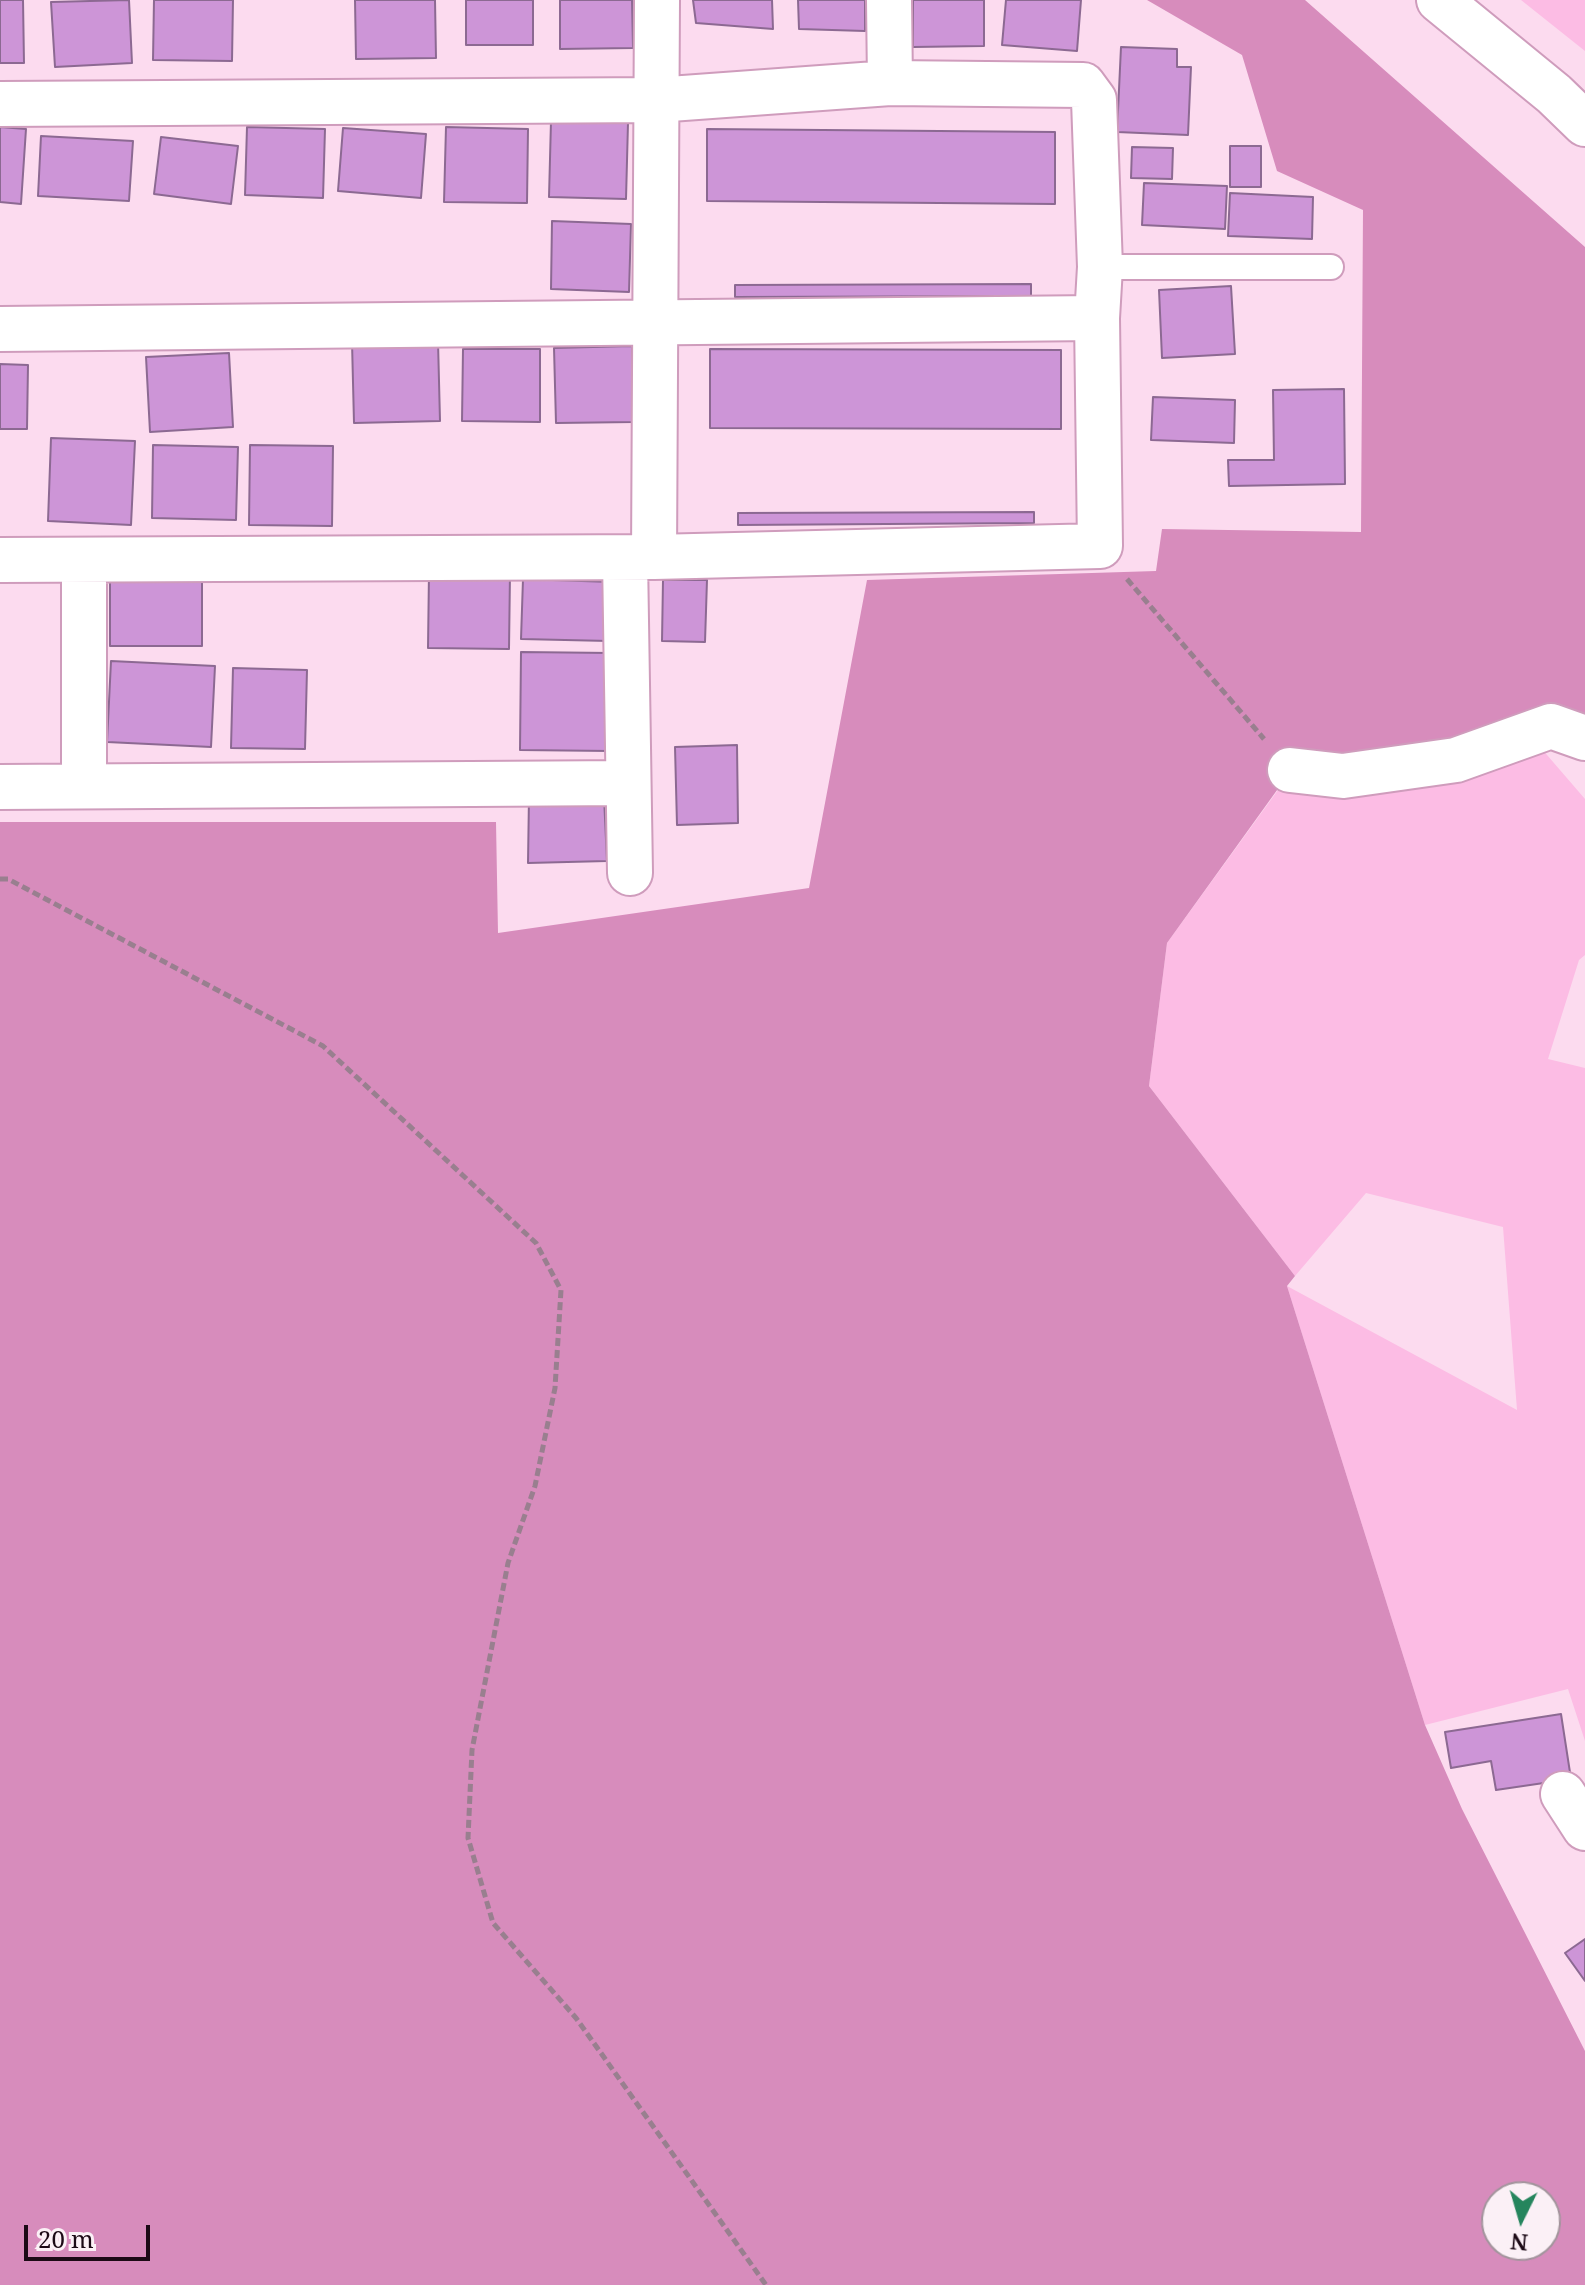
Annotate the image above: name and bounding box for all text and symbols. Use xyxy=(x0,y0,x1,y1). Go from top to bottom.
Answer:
north arrow xyxy=(1481,2181,1561,2261)
scale bar xyxy=(28,2209,154,2259)
text: 20 m xyxy=(38,2222,94,2255)
text: N xyxy=(1509,2227,1529,2259)

